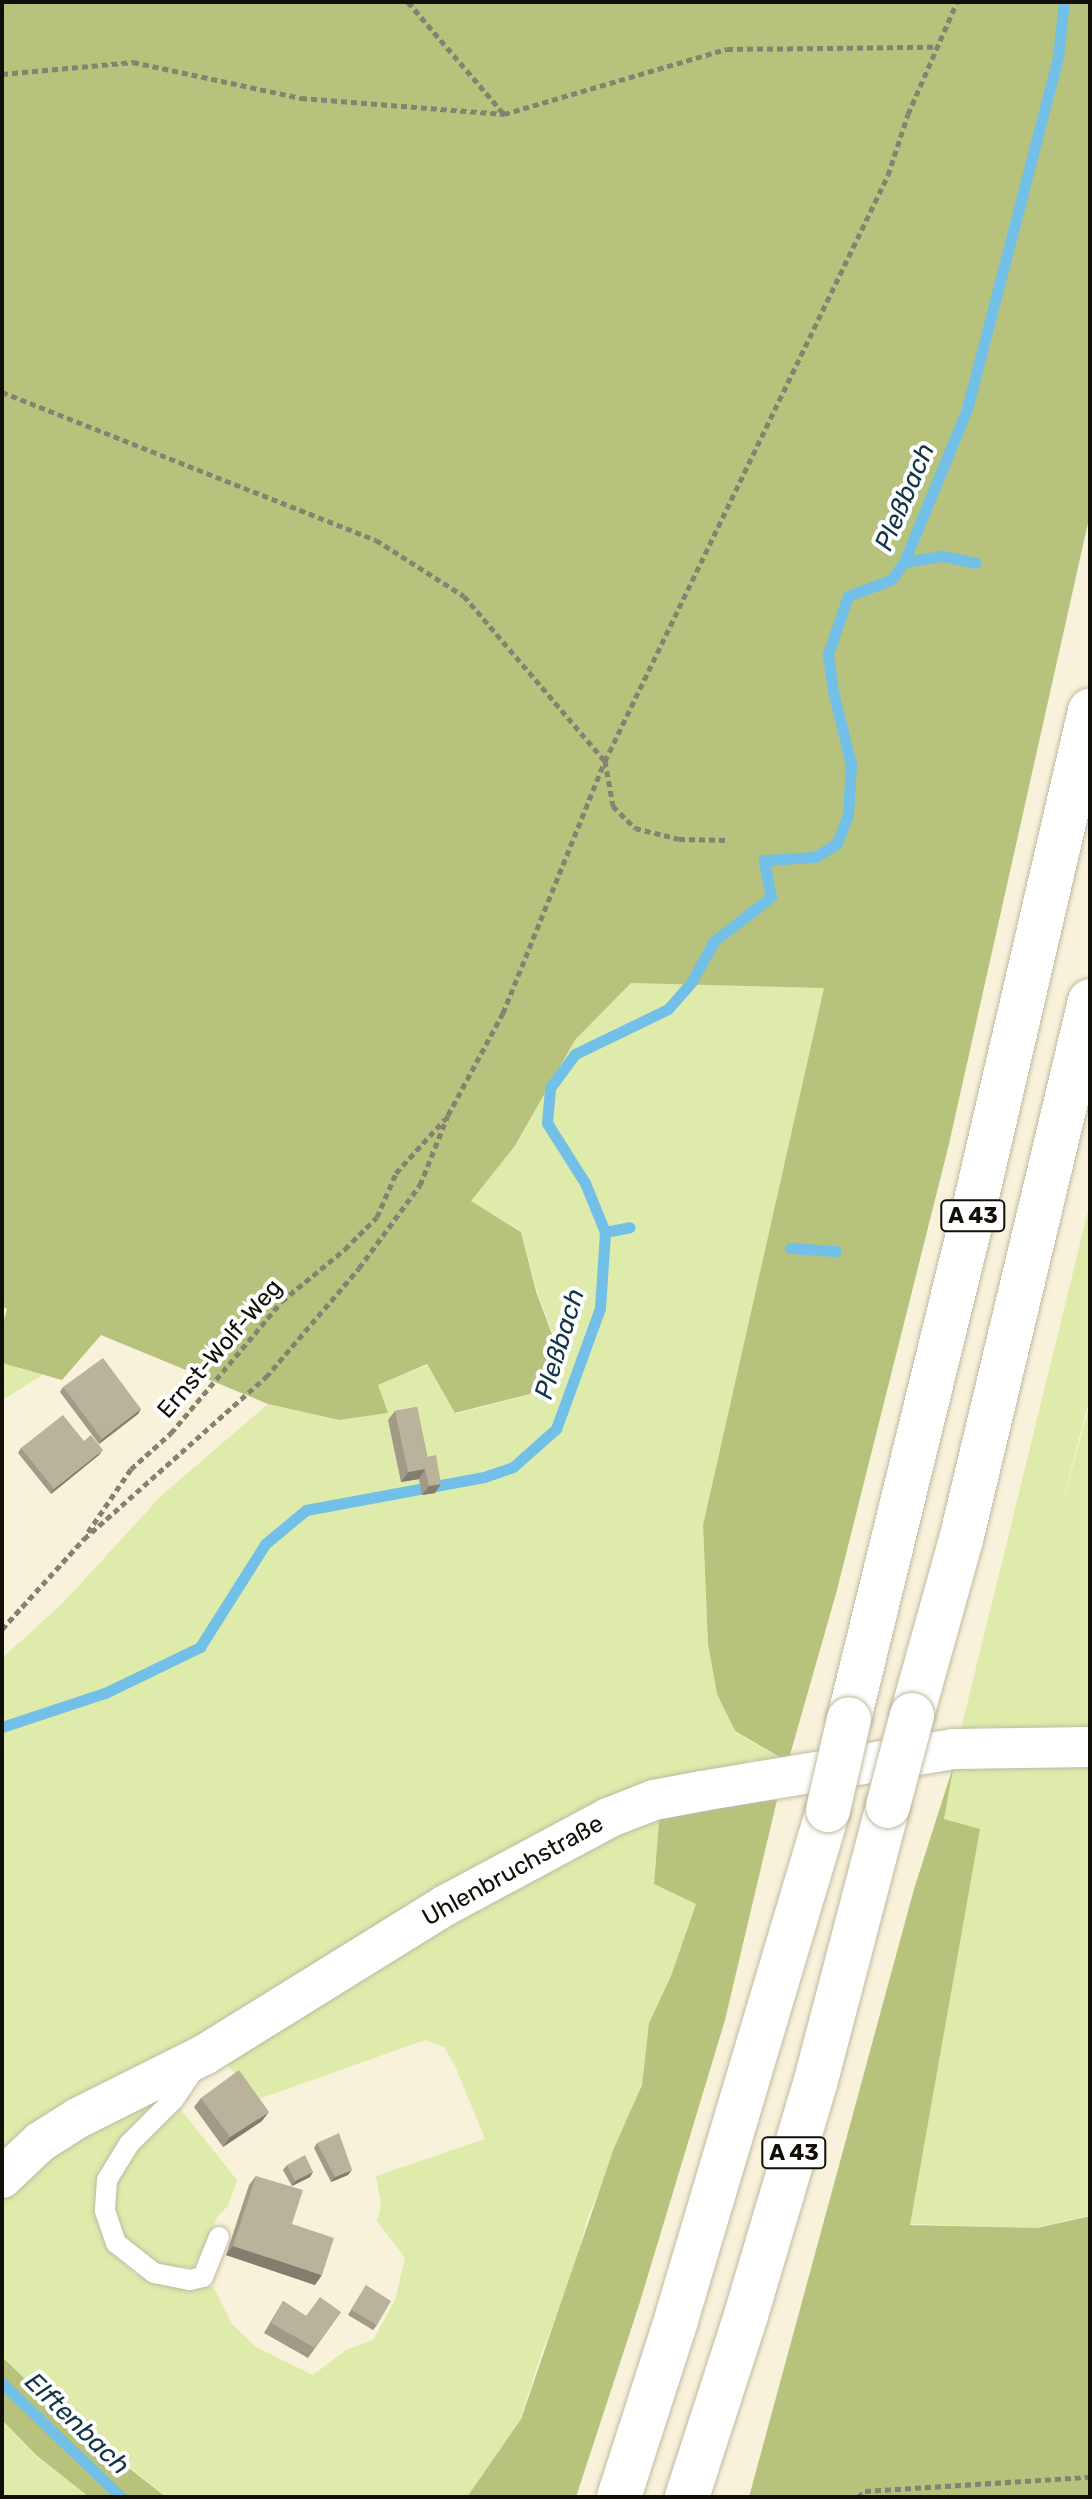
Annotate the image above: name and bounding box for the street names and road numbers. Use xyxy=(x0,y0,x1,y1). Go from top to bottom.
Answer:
road number: A 43 xyxy=(939,1198,1007,1234)
street label: Ernst-Wolf-Weg xyxy=(152,1273,288,1425)
street label: Uhlenbruchstraße xyxy=(418,1809,608,1933)
road number: A 43 xyxy=(760,2135,828,2171)

